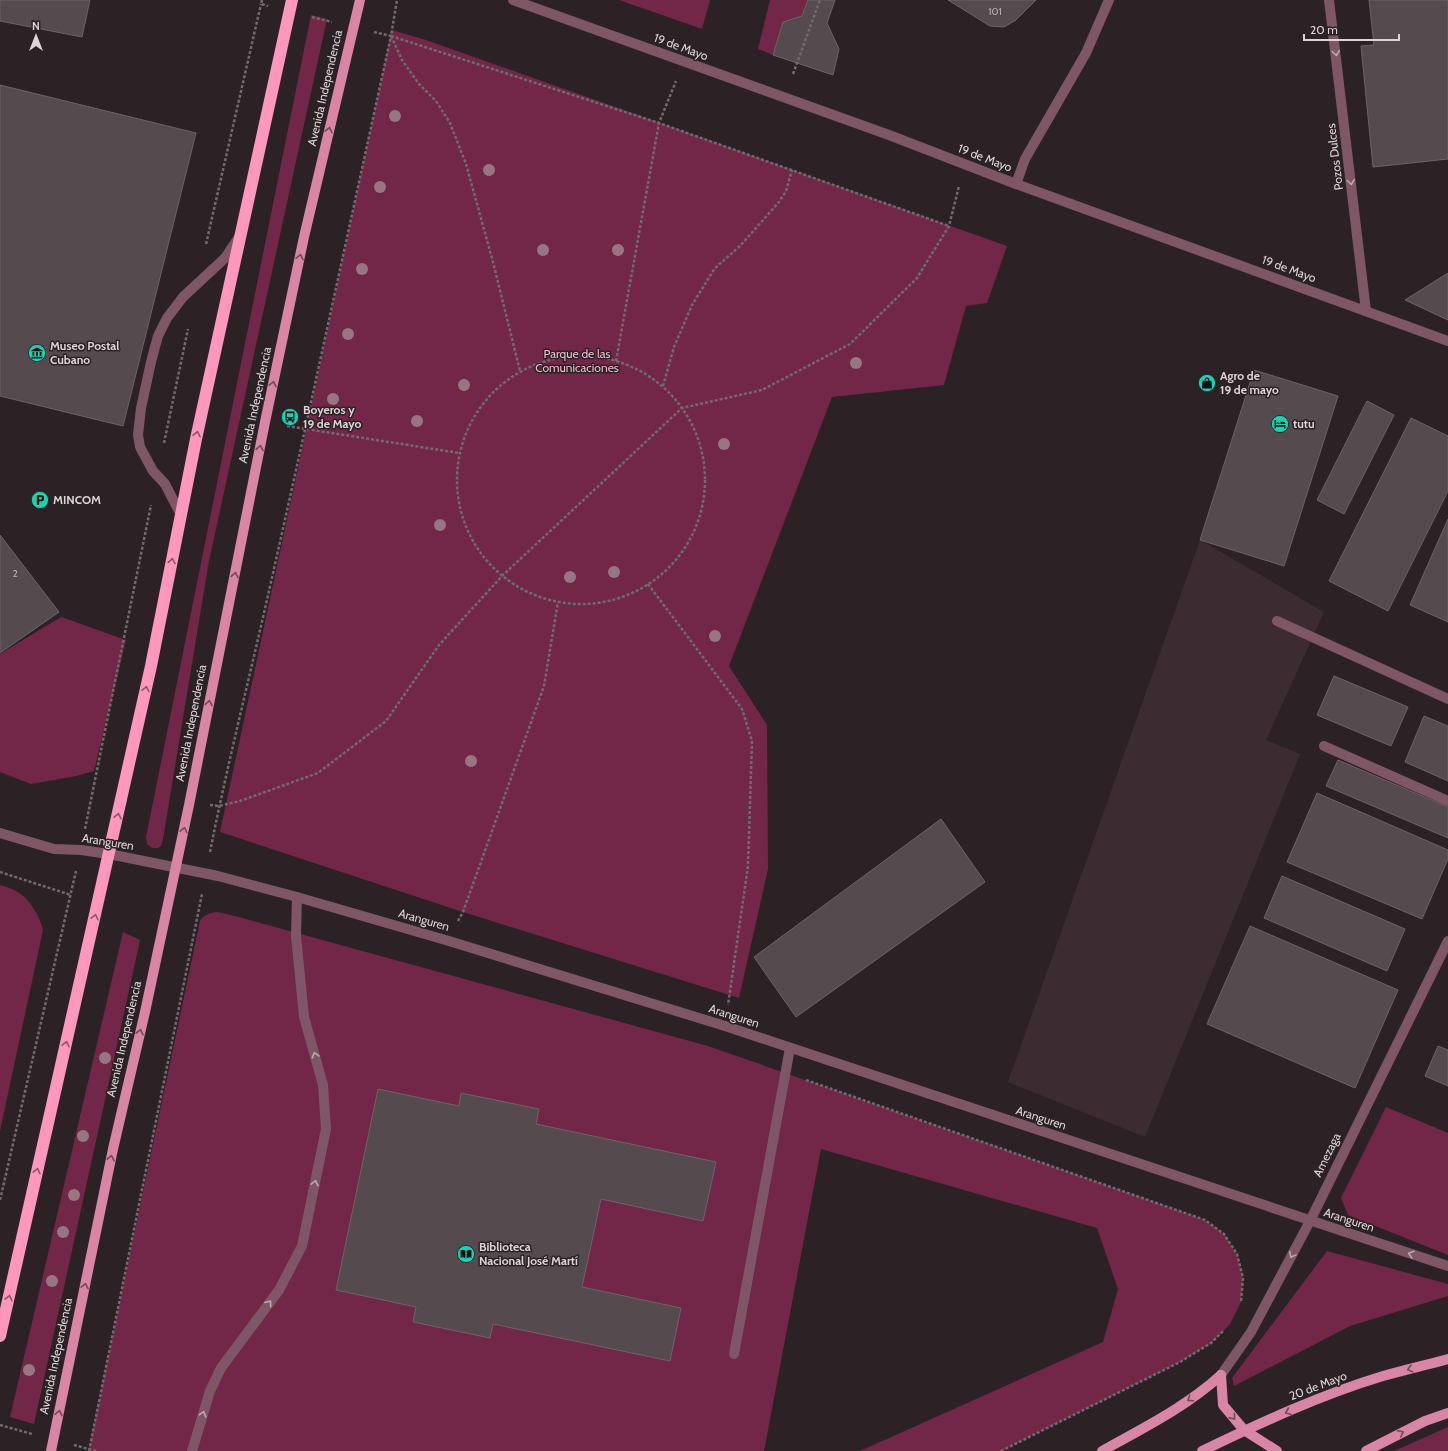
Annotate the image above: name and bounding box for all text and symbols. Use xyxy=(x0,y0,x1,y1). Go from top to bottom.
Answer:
house number: 101 xyxy=(988,5,1002,18)
north arrow xyxy=(16,16,56,56)
scale bar xyxy=(1304,16,1399,42)
text: N xyxy=(32,19,40,33)
text: 20 m xyxy=(1310,22,1338,37)
street label: Avenida Independencia xyxy=(304,28,345,147)
street label: 19 de Mayo xyxy=(652,30,711,63)
one-way arrow xyxy=(1331,50,1340,56)
street label: Pozos Dulces xyxy=(1323,123,1346,191)
one-way arrow xyxy=(324,127,333,134)
street label: 19 de Mayo xyxy=(956,140,1015,175)
one-way arrow xyxy=(1346,179,1355,185)
street label: 19 de Mayo xyxy=(1260,252,1319,285)
one-way arrow xyxy=(295,253,303,260)
place label: Museo Postal Cubano xyxy=(50,338,119,367)
museum icon: Museo Postal Cubano xyxy=(27,343,47,363)
street label: Avenida Independencia xyxy=(235,345,274,464)
park label: Parque de las Comunicaciones xyxy=(535,346,619,375)
place label: Agro de 19 de mayo xyxy=(1220,368,1279,397)
shop icon: Agro de 19 de mayo xyxy=(1197,373,1217,393)
one-way arrow xyxy=(268,381,277,387)
place label: Boyeros y 19 de Mayo xyxy=(303,402,362,431)
bus stop icon: Boyeros y 19 de Mayo xyxy=(280,407,300,427)
hotel icon: tutu xyxy=(1270,414,1290,434)
place label: tutu xyxy=(1293,416,1315,431)
one-way arrow xyxy=(193,431,201,437)
one-way arrow xyxy=(255,444,264,451)
parking icon: MINCOM xyxy=(30,490,50,510)
place label: MINCOM xyxy=(53,492,101,507)
one-way arrow xyxy=(167,558,175,565)
house number: 2 xyxy=(12,567,18,580)
one-way arrow xyxy=(230,572,238,578)
street label: Avenida Independencia xyxy=(172,663,209,783)
one-way arrow xyxy=(141,686,149,692)
one-way arrow xyxy=(205,699,213,706)
one-way arrow xyxy=(113,813,121,819)
one-way arrow xyxy=(179,827,187,833)
street label: Aranguren xyxy=(81,830,135,853)
street label: Aranguren xyxy=(397,905,452,934)
one-way arrow xyxy=(90,914,98,920)
street label: Avenida Independencia xyxy=(103,979,144,1098)
street label: Aranguren xyxy=(707,1000,762,1031)
one-way arrow xyxy=(136,1028,144,1035)
one-way arrow xyxy=(61,1041,70,1048)
one-way arrow xyxy=(311,1052,320,1059)
street label: Aranguren xyxy=(1014,1102,1069,1133)
street label: Amezaga xyxy=(1309,1130,1344,1179)
one-way arrow xyxy=(106,1155,115,1161)
one-way arrow xyxy=(33,1168,41,1174)
one-way arrow xyxy=(310,1180,318,1186)
street label: Aranguren xyxy=(1322,1204,1377,1235)
place label: Biblioteca Nacional José Martí xyxy=(479,1239,578,1268)
library icon: Biblioteca Nacional José Martí xyxy=(456,1244,476,1264)
one-way arrow xyxy=(1408,1250,1415,1259)
one-way arrow xyxy=(1289,1251,1296,1258)
one-way arrow xyxy=(80,1282,89,1289)
one-way arrow xyxy=(4,1294,12,1301)
street label: Avenida Independencia xyxy=(36,1296,75,1415)
one-way arrow xyxy=(264,1300,271,1307)
one-way arrow xyxy=(1407,1364,1414,1373)
street label: 20 de Mayo xyxy=(1287,1368,1349,1403)
one-way arrow xyxy=(1187,1395,1194,1402)
one-way arrow xyxy=(1284,1407,1292,1415)
one-way arrow xyxy=(54,1410,63,1416)
one-way arrow xyxy=(199,1410,207,1417)
one-way arrow xyxy=(1228,1412,1235,1420)
one-way arrow xyxy=(1396,1431,1404,1438)

